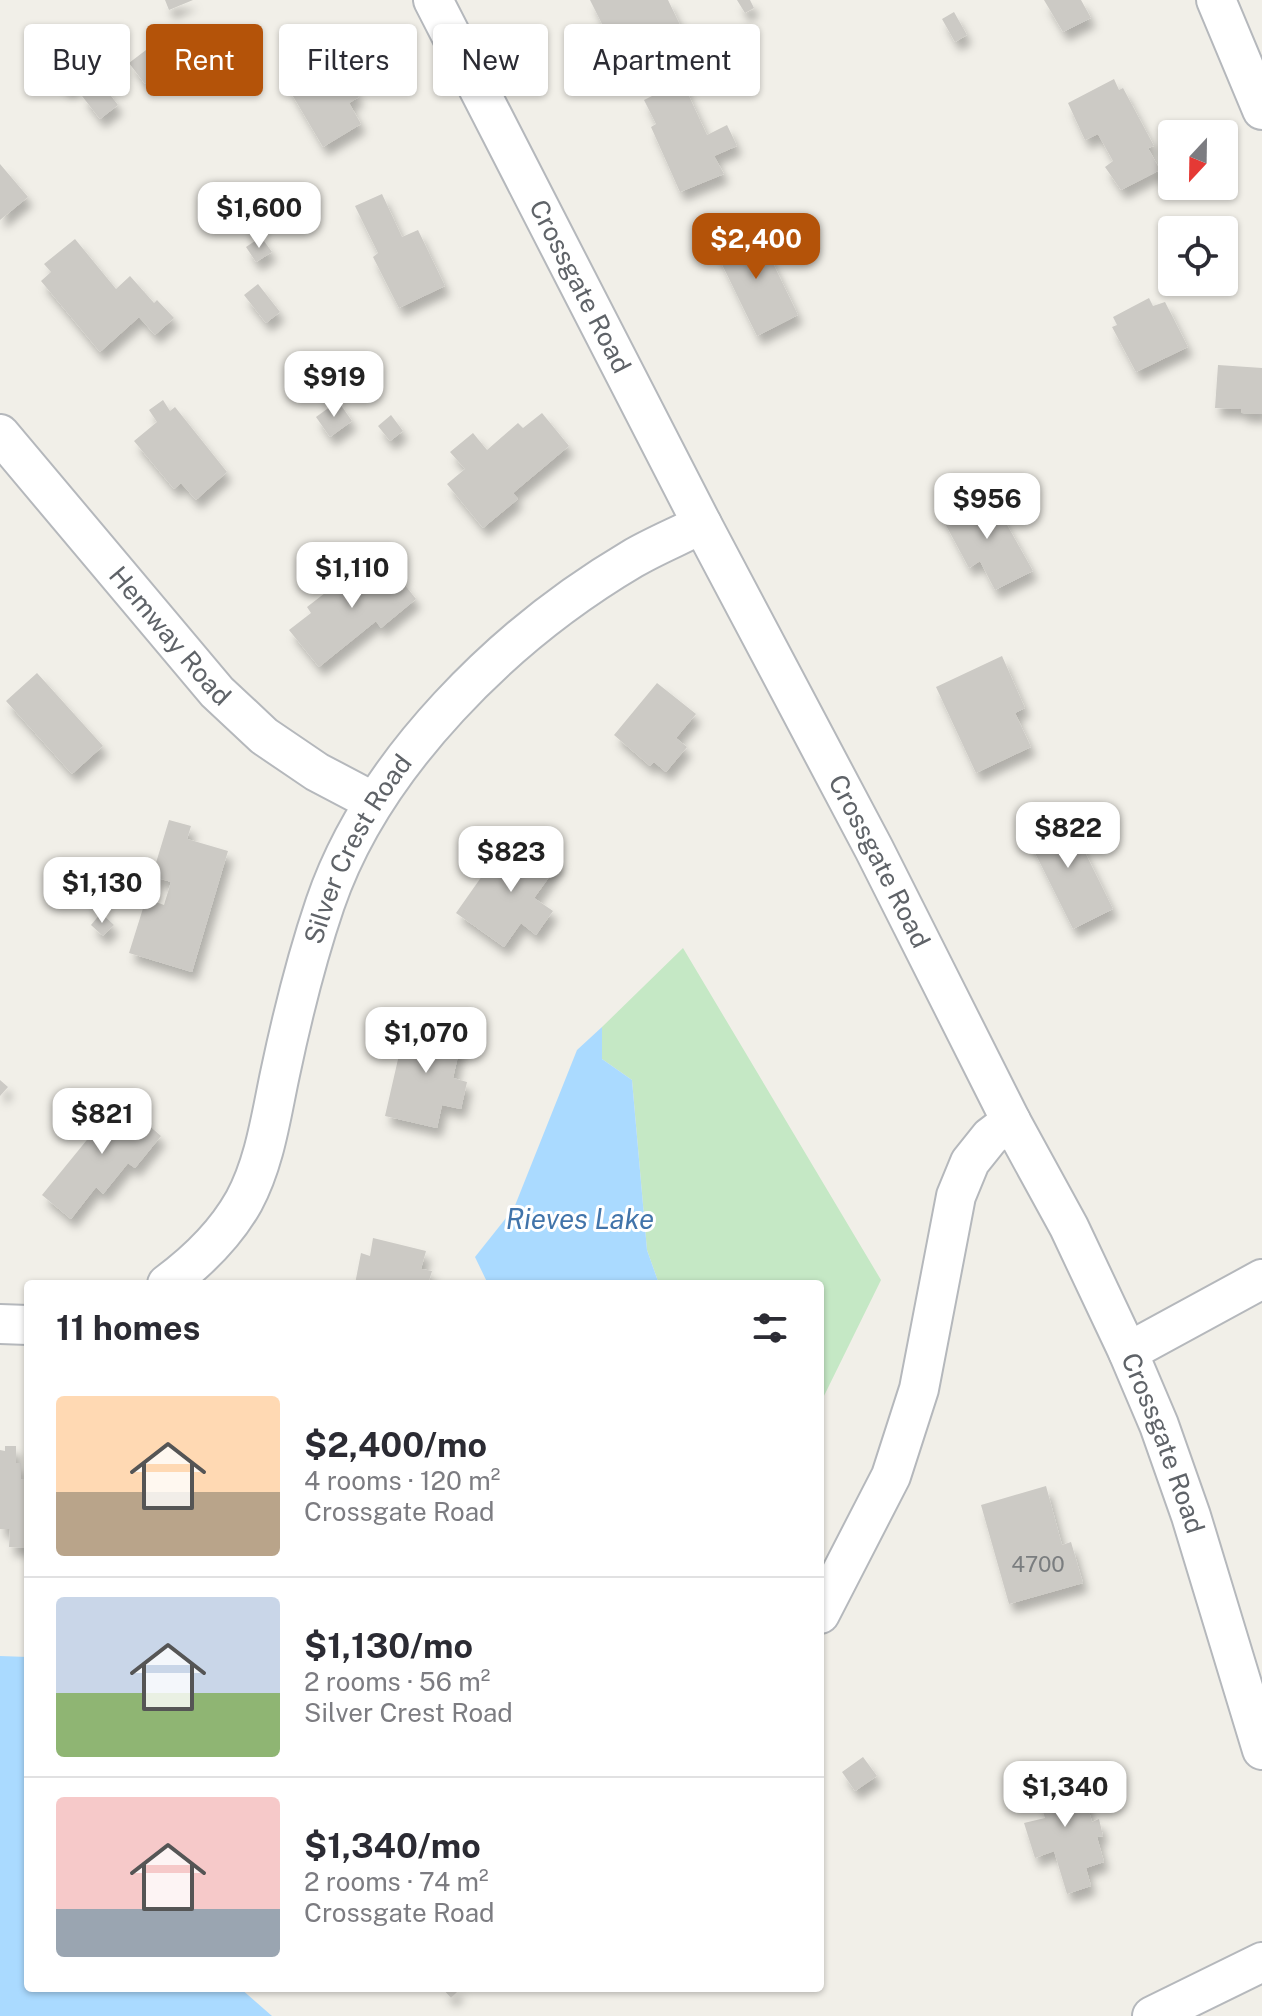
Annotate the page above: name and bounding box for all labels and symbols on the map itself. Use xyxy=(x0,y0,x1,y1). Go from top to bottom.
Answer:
north arrow xyxy=(1158,120,1238,200)
pin: $1,600 xyxy=(194,182,324,250)
street label: Crossgate Road xyxy=(523,194,638,378)
pin: $2,400 xyxy=(691,213,821,281)
pin: $919 xyxy=(287,351,381,419)
pin: $956 xyxy=(940,473,1034,541)
pin: $1,110 xyxy=(287,542,417,610)
street label: Hemway Road xyxy=(103,560,237,712)
street label: Silver Crest Road xyxy=(297,748,418,947)
street label: Crossgate Road xyxy=(822,769,937,953)
pin: $822 xyxy=(1021,802,1115,870)
pin: $823 xyxy=(464,826,558,894)
pin: $1,130 xyxy=(37,857,167,925)
pin: $1,070 xyxy=(361,1007,491,1075)
pin: $821 xyxy=(55,1088,149,1156)
water label: Rieves Lake xyxy=(506,1202,654,1235)
street label: Crossgate Road xyxy=(1115,1348,1211,1537)
house number: 4700 xyxy=(1011,1551,1065,1577)
pin: $1,340 xyxy=(1000,1761,1130,1829)

